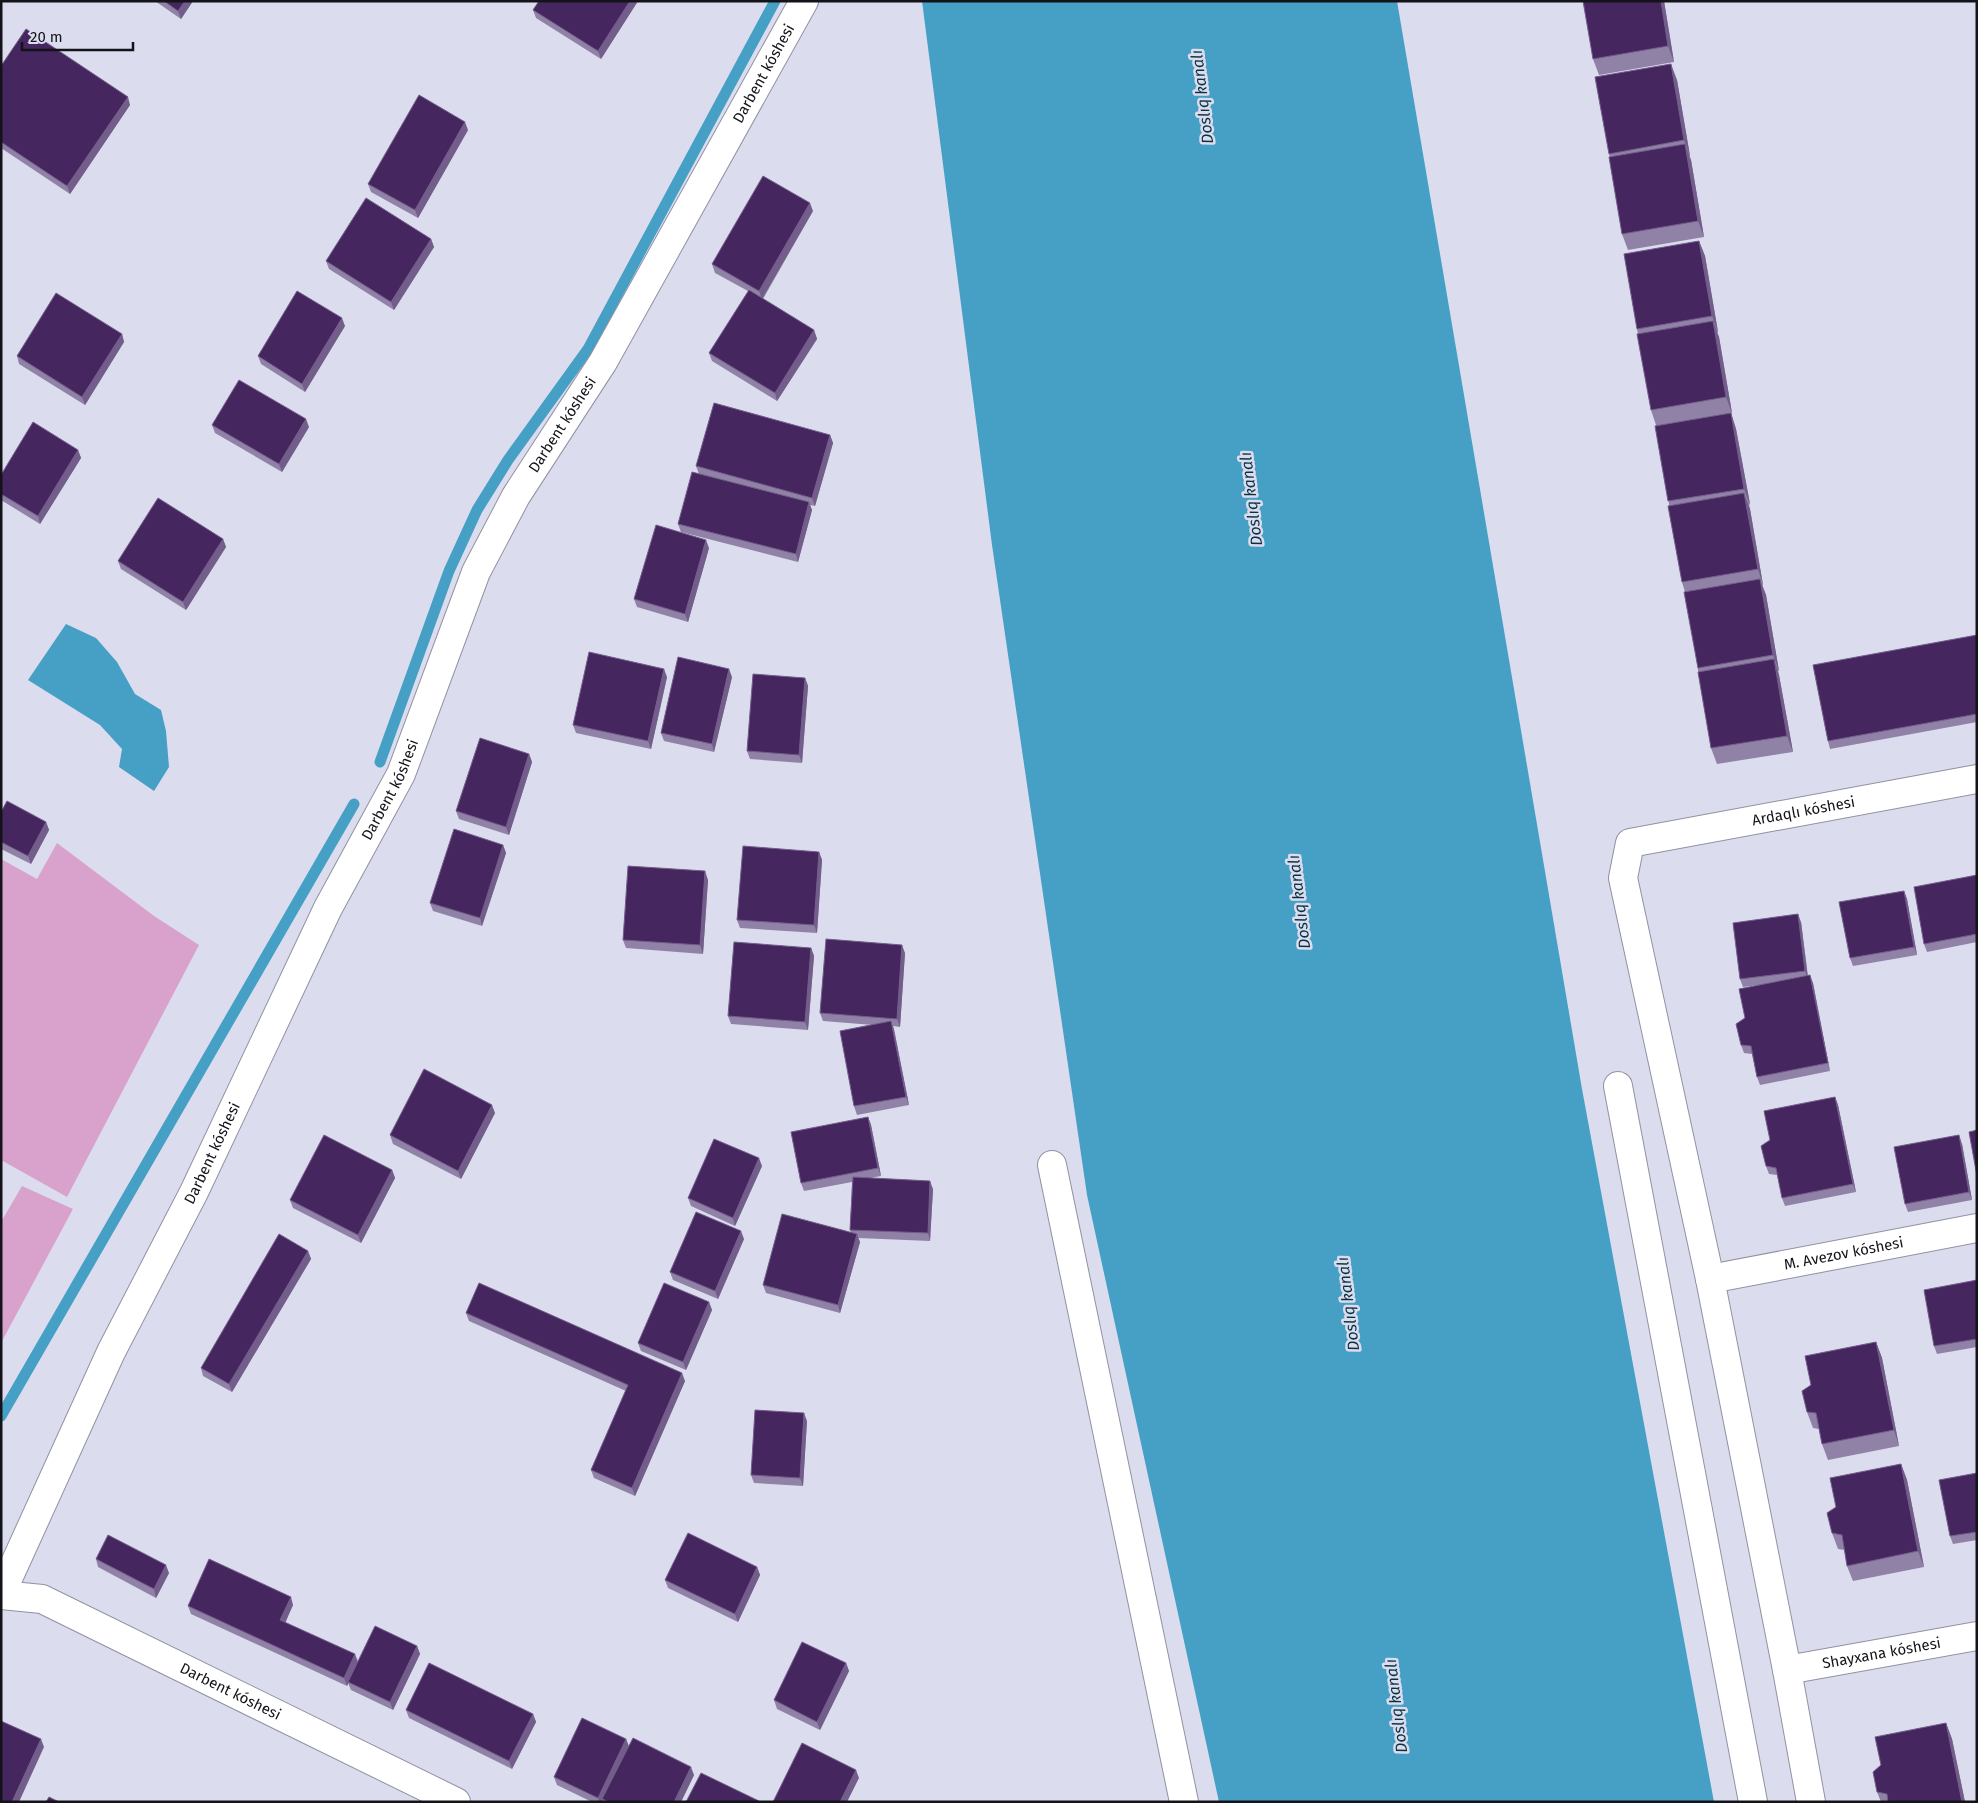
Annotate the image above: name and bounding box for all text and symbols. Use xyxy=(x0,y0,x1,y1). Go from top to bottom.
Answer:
scale bar xyxy=(22,20,134,52)
street label: Darbent kóshesi xyxy=(729,21,798,126)
text: 20 m xyxy=(30,28,63,46)
water label: Doslıq kanalı xyxy=(1187,49,1217,145)
street label: Darbent kóshesi xyxy=(525,374,600,476)
water label: Doslıq kanalı xyxy=(1236,451,1266,547)
street label: Darbent kóshesi xyxy=(358,737,422,843)
street label: Ardaqlı kóshesi xyxy=(1750,793,1856,829)
water label: Doslıq kanalı xyxy=(1284,854,1314,950)
street label: Darbent kóshesi xyxy=(180,1099,244,1207)
street label: M. Avezov kóshesi xyxy=(1782,1233,1905,1274)
water label: Doslıq kanalı xyxy=(1333,1256,1363,1352)
street label: Shayxana kóshesi xyxy=(1821,1634,1942,1673)
water label: Doslıq kanalı xyxy=(1381,1658,1411,1754)
street label: Darbent kóshesi xyxy=(177,1659,284,1724)

